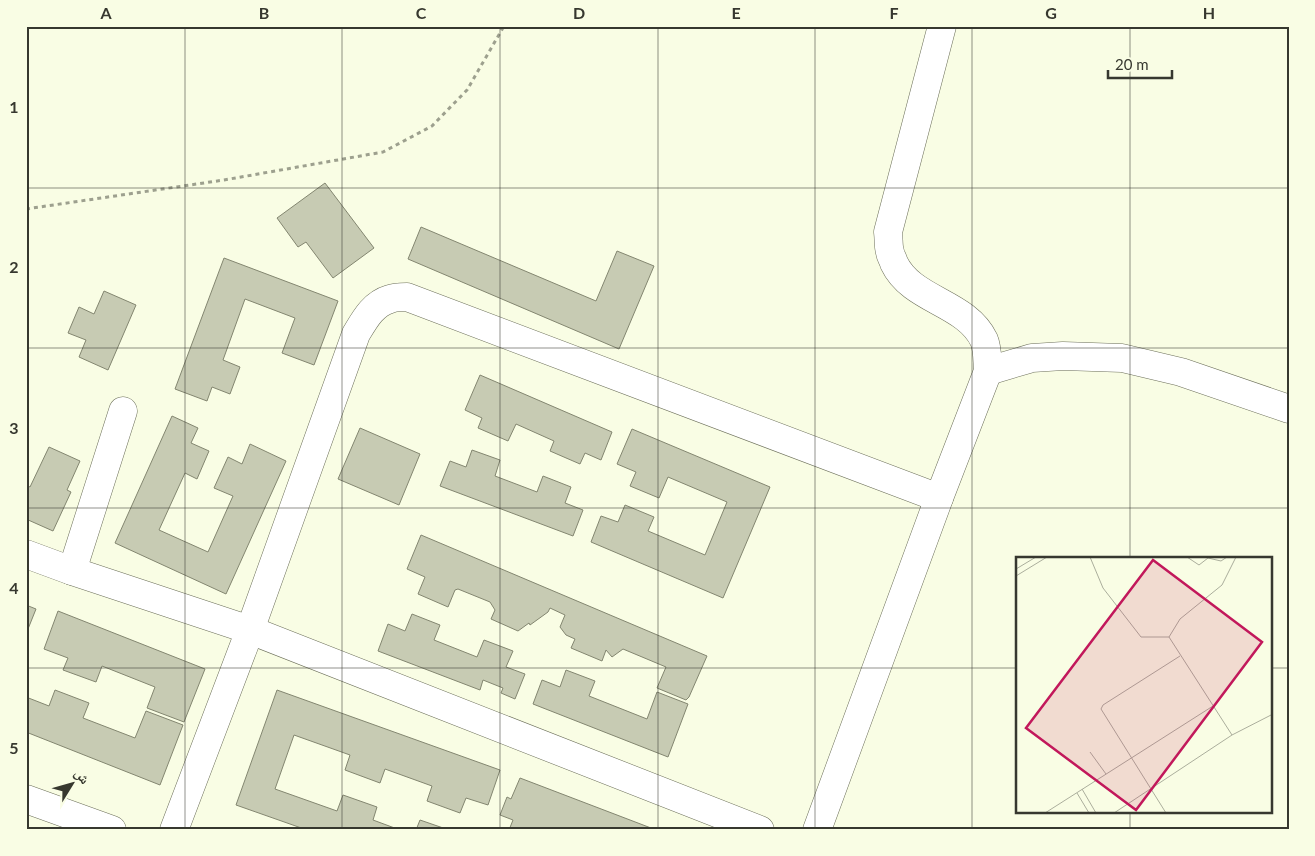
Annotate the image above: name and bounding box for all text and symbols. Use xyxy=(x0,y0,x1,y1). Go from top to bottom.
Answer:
text: A xyxy=(99,3,112,22)
text: B xyxy=(259,3,269,22)
text: C xyxy=(416,3,427,22)
text: D xyxy=(573,3,585,22)
text: E xyxy=(731,3,741,22)
text: F xyxy=(889,3,899,22)
text: G xyxy=(1045,3,1057,22)
text: H xyxy=(1203,3,1215,22)
scale bar xyxy=(1108,48,1171,80)
text: 20 m xyxy=(1115,55,1149,73)
text: 1 xyxy=(9,97,19,116)
text: 2 xyxy=(9,257,19,276)
text: 3 xyxy=(9,418,19,437)
inset map xyxy=(1016,557,1272,814)
text: 4 xyxy=(9,578,19,597)
text: 5 xyxy=(9,738,19,757)
north arrow xyxy=(48,758,98,808)
text: ش xyxy=(71,765,94,788)

